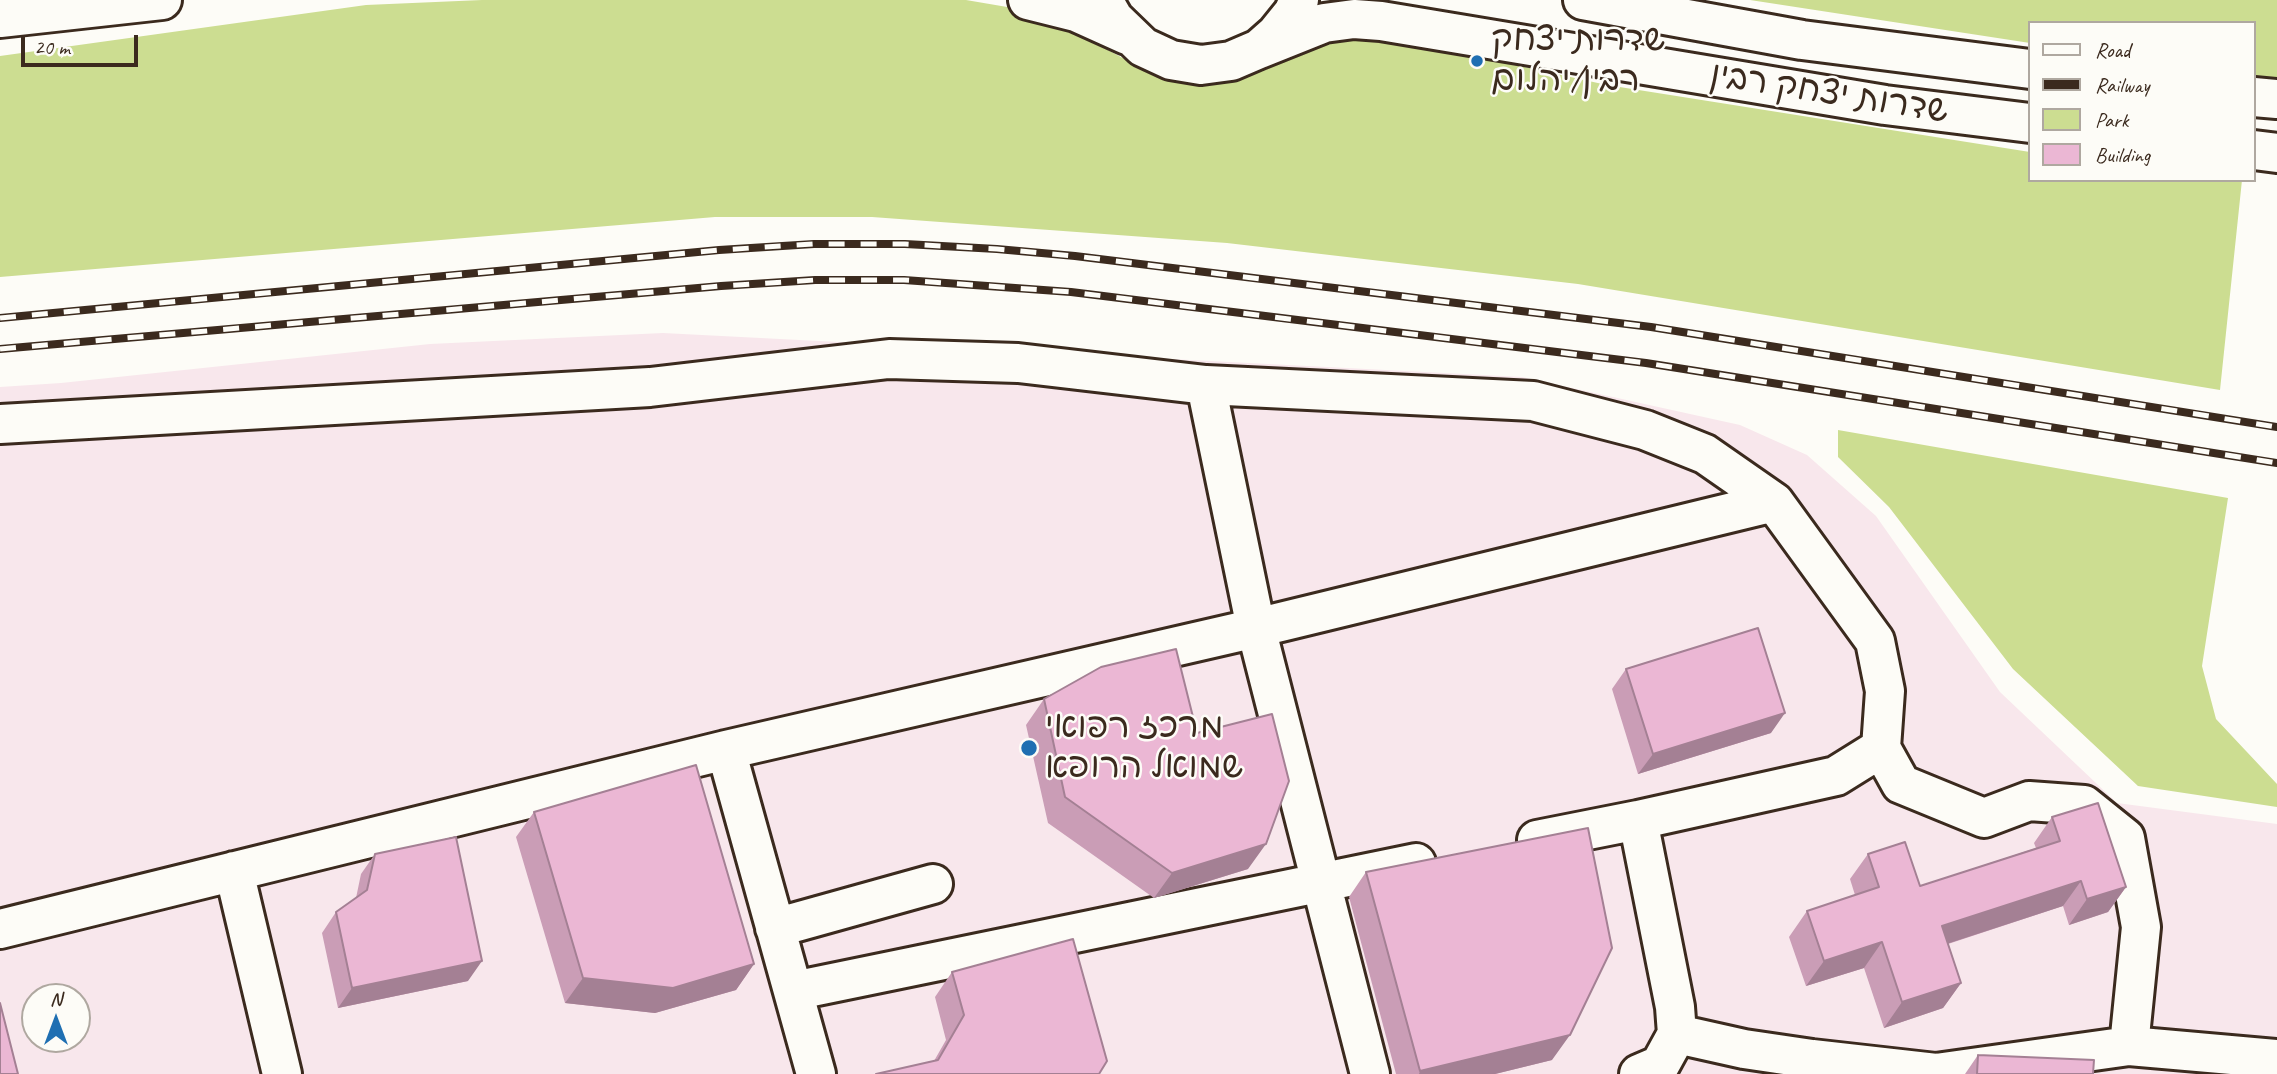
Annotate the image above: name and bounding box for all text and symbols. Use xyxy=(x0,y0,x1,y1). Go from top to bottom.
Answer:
place label: שדרות יצחק רבין/יהלום xyxy=(1491,20,1665,102)
scale bar xyxy=(24,21,142,65)
legend xyxy=(2028,21,2256,182)
text: 20 m xyxy=(34,34,70,60)
text: Road xyxy=(2095,37,2130,63)
marker: שדרות יצחק רבין/יהלום xyxy=(1469,53,1485,69)
street label: שדרות יצחק רבין xyxy=(1707,54,1951,134)
text: Railway xyxy=(2095,72,2149,98)
text: Park xyxy=(2095,107,2128,133)
text: Building xyxy=(2095,142,2150,168)
place label: מרכז רפואי שמואל הרופא xyxy=(1045,707,1243,789)
marker: מרכז רפואי שמואל הרופא xyxy=(1019,738,1039,758)
north arrow xyxy=(21,983,91,1053)
text: N xyxy=(50,987,62,1011)

